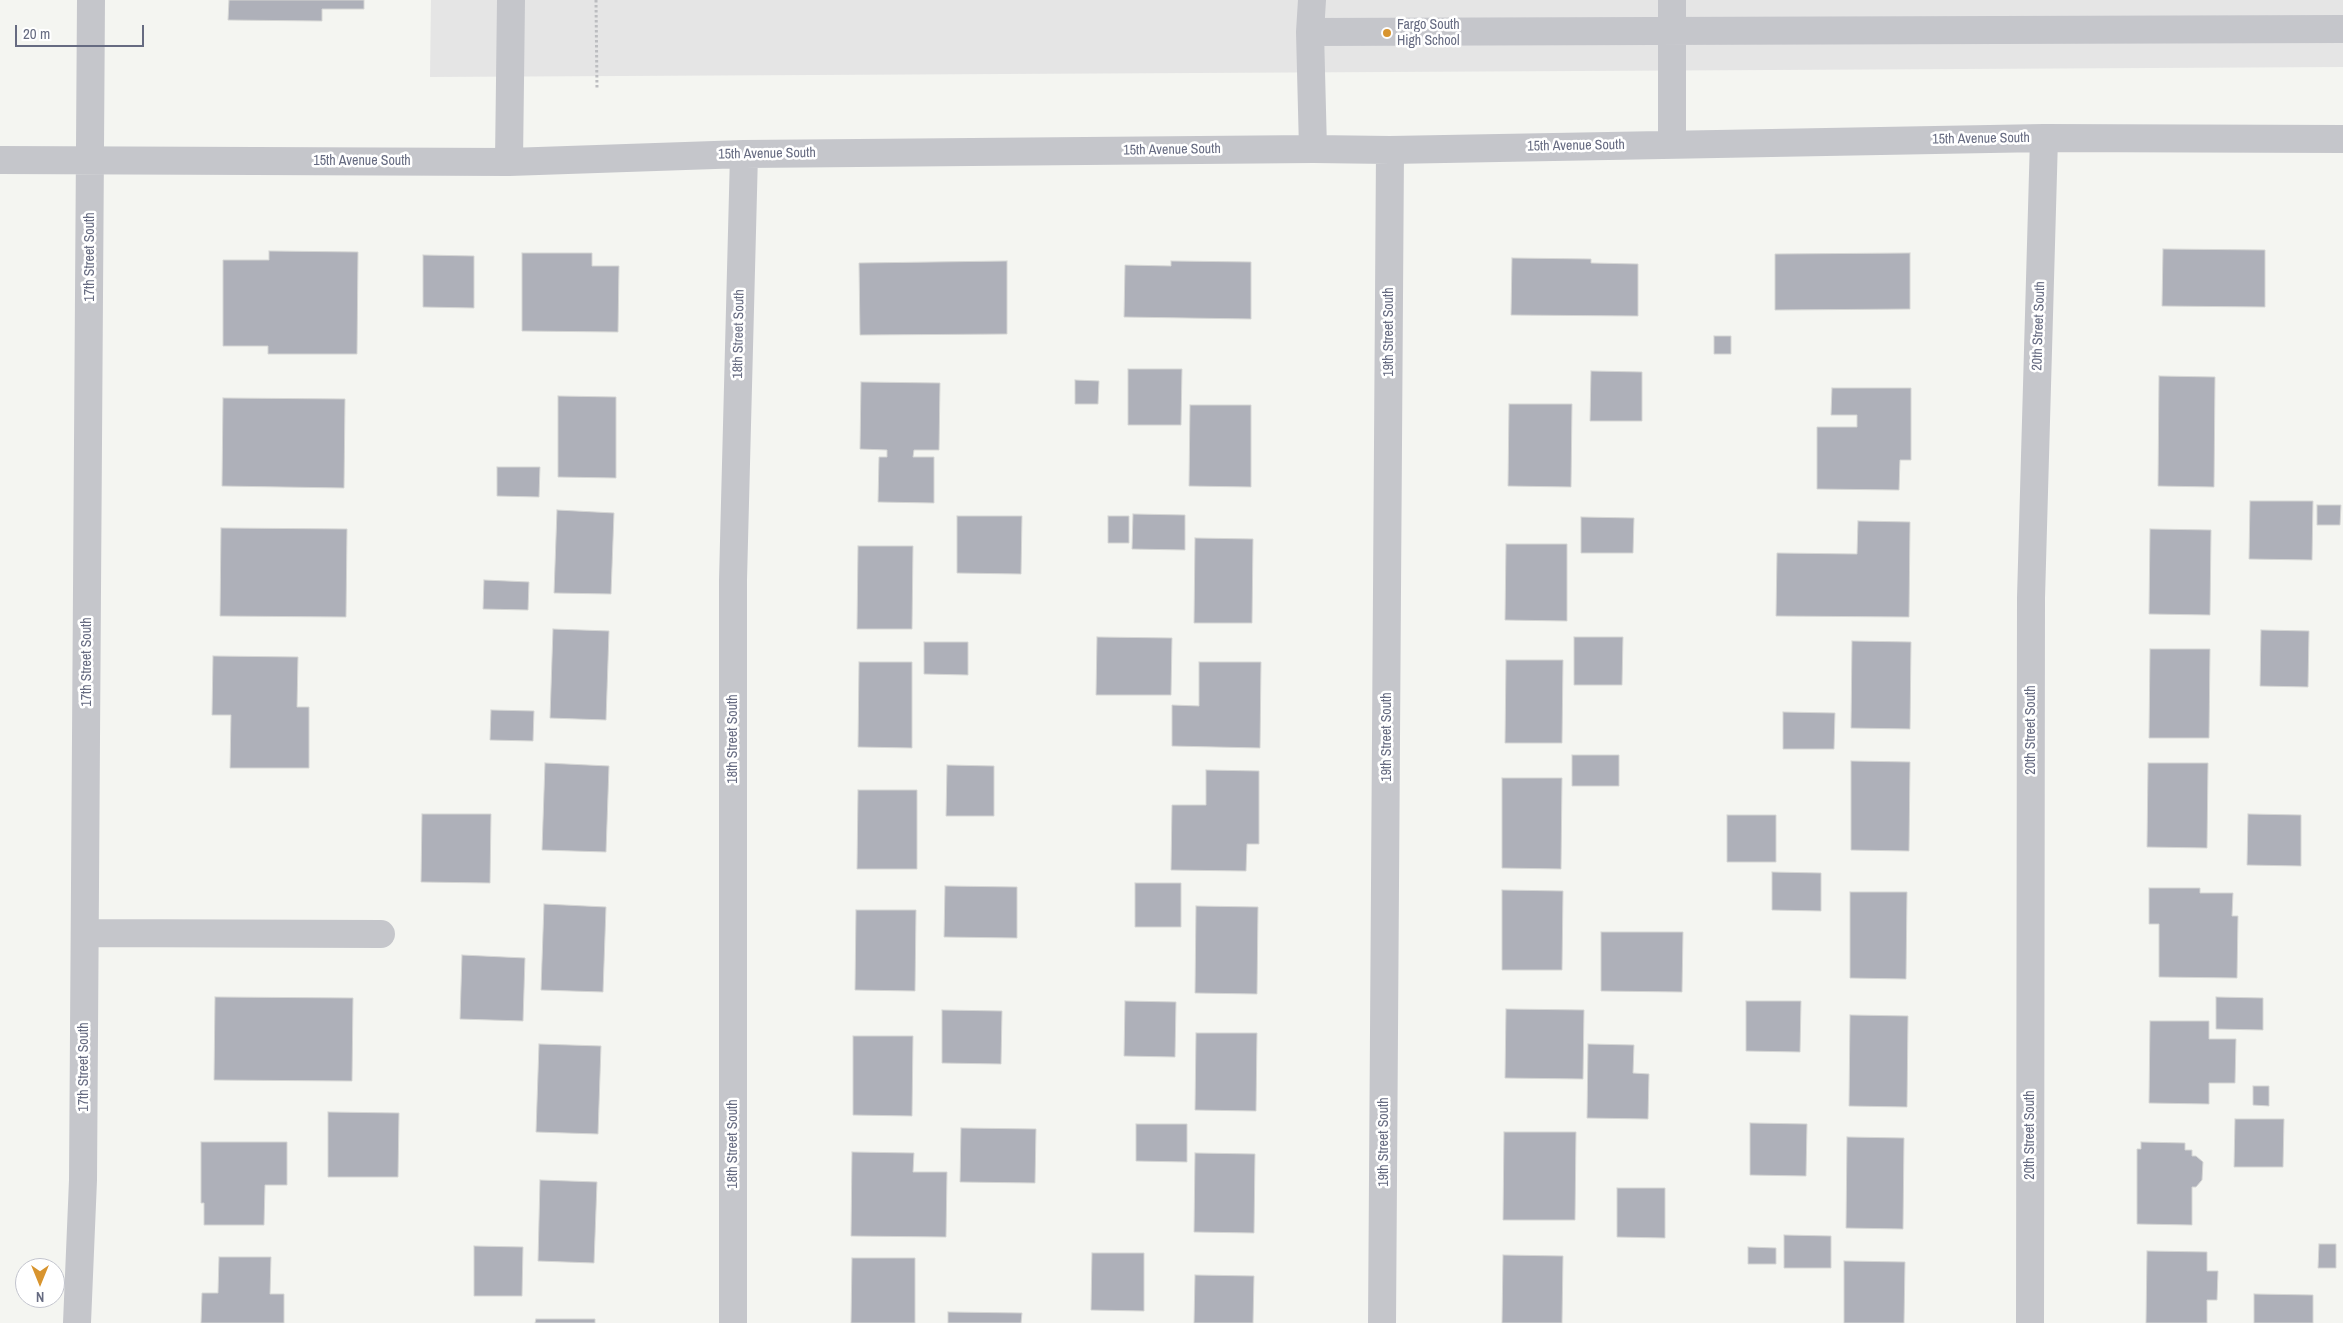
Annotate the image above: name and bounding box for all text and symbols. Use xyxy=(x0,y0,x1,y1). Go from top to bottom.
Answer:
scale bar xyxy=(18,15,146,47)
place label: Fargo South High School xyxy=(1397,17,1460,49)
text: 20 m xyxy=(23,23,50,44)
marker: Fargo South High School xyxy=(1381,27,1393,39)
street label: 15th Avenue South xyxy=(1932,130,2030,148)
street label: 15th Avenue South xyxy=(1527,137,1625,155)
street label: 15th Avenue South xyxy=(1123,141,1221,159)
street label: 15th Avenue South xyxy=(718,145,816,163)
street label: 15th Avenue South xyxy=(313,153,411,169)
street label: 17th Street South xyxy=(82,212,98,302)
street label: 20th Street South xyxy=(2029,281,2049,371)
street label: 19th Street South xyxy=(1381,287,1397,377)
street label: 18th Street South xyxy=(730,289,748,379)
street label: 17th Street South xyxy=(79,617,95,707)
street label: 20th Street South xyxy=(2023,685,2039,775)
street label: 19th Street South xyxy=(1379,692,1395,782)
street label: 18th Street South xyxy=(725,694,741,784)
street label: 17th Street South xyxy=(76,1022,92,1112)
street label: 20th Street South xyxy=(2022,1090,2038,1180)
street label: 19th Street South xyxy=(1376,1097,1392,1187)
street label: 18th Street South xyxy=(725,1099,741,1189)
north arrow xyxy=(15,1258,65,1308)
text: N xyxy=(36,1288,44,1306)

